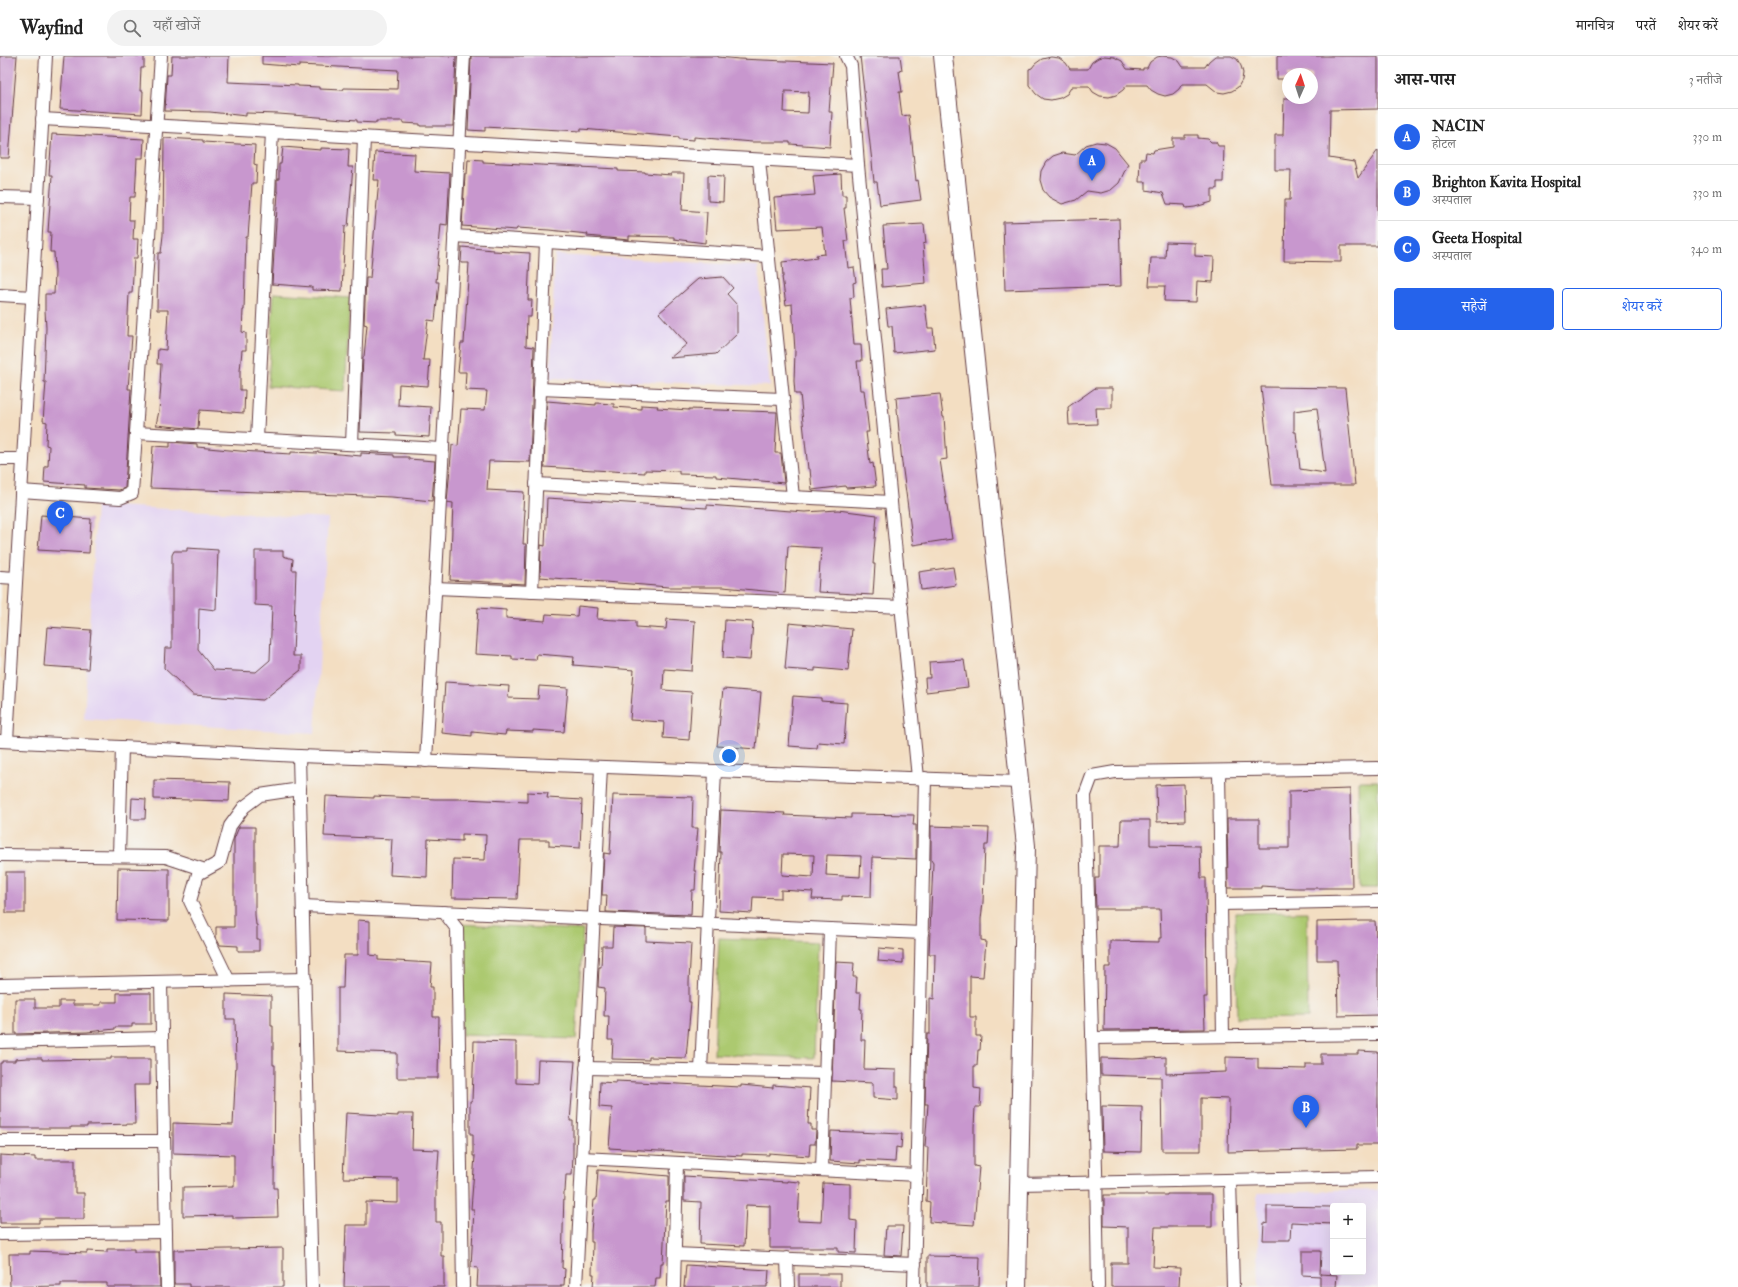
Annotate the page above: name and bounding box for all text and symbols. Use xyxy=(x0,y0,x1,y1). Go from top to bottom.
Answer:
search box xyxy=(107,10,387,46)
text: Wayfind xyxy=(20,16,83,40)
text: यहाँ खोजें xyxy=(153,16,200,35)
icon: search xyxy=(121,17,143,39)
text: मानचित्र xyxy=(1576,17,1614,34)
text: परतें xyxy=(1636,17,1656,34)
text: शेयर करें xyxy=(1678,17,1718,34)
north arrow xyxy=(1282,68,1318,104)
text: आस-पास xyxy=(1394,69,1455,90)
text: 3 नतीजे xyxy=(1689,72,1722,88)
text: NACIN xyxy=(1432,117,1485,136)
text: A xyxy=(1403,129,1411,145)
text: 330 m xyxy=(1693,129,1722,145)
text: होटल xyxy=(1432,136,1456,152)
pin: A xyxy=(1079,148,1105,181)
text: Brighton Kavita Hospital xyxy=(1432,173,1581,192)
text: B xyxy=(1403,185,1411,201)
text: 330 m xyxy=(1693,185,1722,201)
text: अस्पताल xyxy=(1432,192,1472,208)
text: Geeta Hospital xyxy=(1432,229,1522,248)
text: C xyxy=(1402,241,1412,257)
text: 340 m xyxy=(1691,241,1722,257)
text: अस्पताल xyxy=(1432,248,1472,264)
button: सहेजें xyxy=(1394,288,1554,330)
button: शेयर करें xyxy=(1562,288,1722,330)
pin: C xyxy=(47,501,73,534)
your location xyxy=(719,746,739,766)
pin: B xyxy=(1293,1095,1319,1128)
map controls xyxy=(1330,1203,1366,1275)
button: + xyxy=(1330,1203,1366,1239)
button: − xyxy=(1330,1239,1366,1275)

